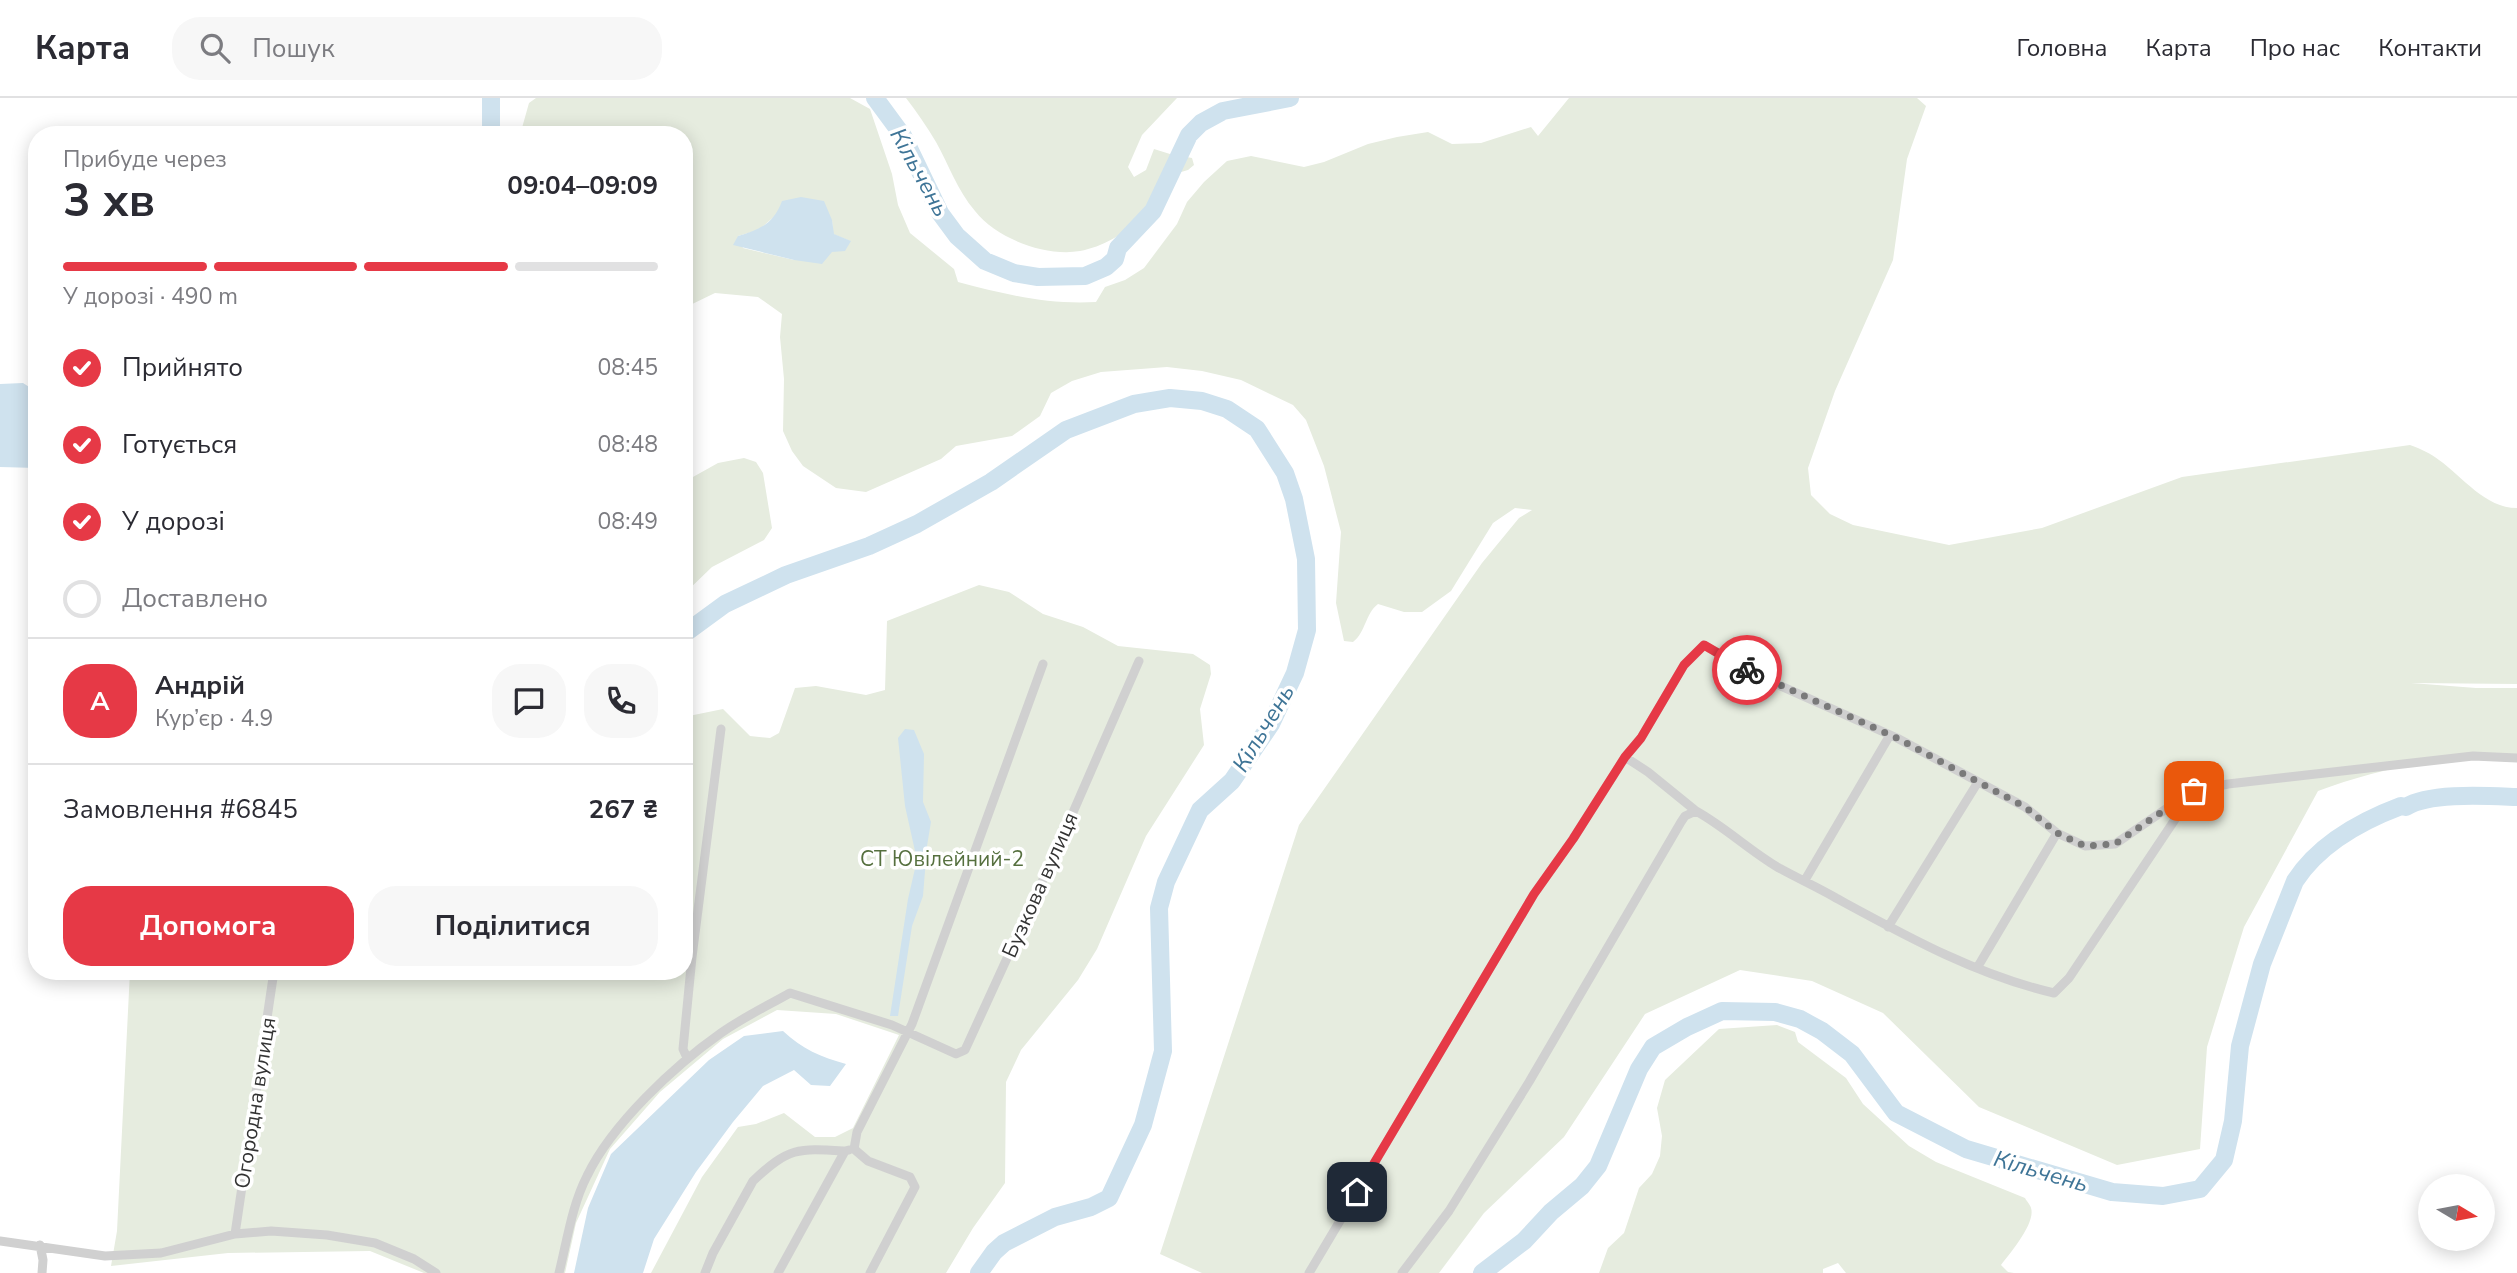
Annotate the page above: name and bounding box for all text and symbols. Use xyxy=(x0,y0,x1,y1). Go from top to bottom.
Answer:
search box xyxy=(172,17,662,80)
text: Карта xyxy=(35,26,130,71)
icon: search xyxy=(196,29,234,67)
text: Пошук xyxy=(252,31,335,66)
text: Головна xyxy=(2017,32,2108,64)
text: Карта xyxy=(2146,32,2212,64)
text: Про нас xyxy=(2250,32,2340,64)
text: Контакти xyxy=(2378,32,2482,64)
water label: Кільчень xyxy=(883,122,957,222)
text: Прибуде через xyxy=(63,144,227,175)
text: 09:04–09:09 xyxy=(507,168,658,203)
text: 3 хв xyxy=(63,169,155,232)
text: У дорозі · 490 m xyxy=(63,281,238,312)
icon: check xyxy=(63,349,101,387)
text: Прийнято xyxy=(122,350,243,385)
text: 08:45 xyxy=(598,352,658,383)
icon: check xyxy=(63,426,101,464)
text: Готується xyxy=(122,427,237,462)
text: 08:48 xyxy=(598,429,658,460)
icon: check xyxy=(63,503,101,541)
text: У дорозі xyxy=(122,504,225,539)
text: 08:49 xyxy=(598,506,658,537)
text: Доставлено xyxy=(122,581,268,616)
courier xyxy=(1712,635,1782,705)
icon: bike xyxy=(1728,651,1766,689)
button: chat xyxy=(492,664,566,738)
button: phone xyxy=(584,664,658,738)
text: Андрій xyxy=(155,668,245,703)
water label: Кільчень xyxy=(1225,679,1302,778)
text: А xyxy=(90,684,110,719)
text: Кур’єр · 4.9 xyxy=(155,703,273,734)
pin xyxy=(2164,761,2224,821)
icon: bag xyxy=(2175,772,2213,810)
text: Замовлення #6845 xyxy=(63,792,298,827)
text: 267 ₴ xyxy=(589,792,658,827)
street label: Бузкова вулиця xyxy=(995,808,1085,962)
park label: СT Ювілейний-2 xyxy=(860,845,1024,873)
button: Допомога xyxy=(63,886,354,966)
button: Поділитися xyxy=(368,886,658,966)
street label: Огородна вулиця xyxy=(228,1015,282,1191)
water label: Кільчень xyxy=(1990,1143,2092,1200)
pin xyxy=(1327,1162,1387,1222)
icon: home xyxy=(1338,1173,1376,1211)
north arrow xyxy=(2418,1174,2496,1251)
map controls xyxy=(2418,1174,2495,1251)

